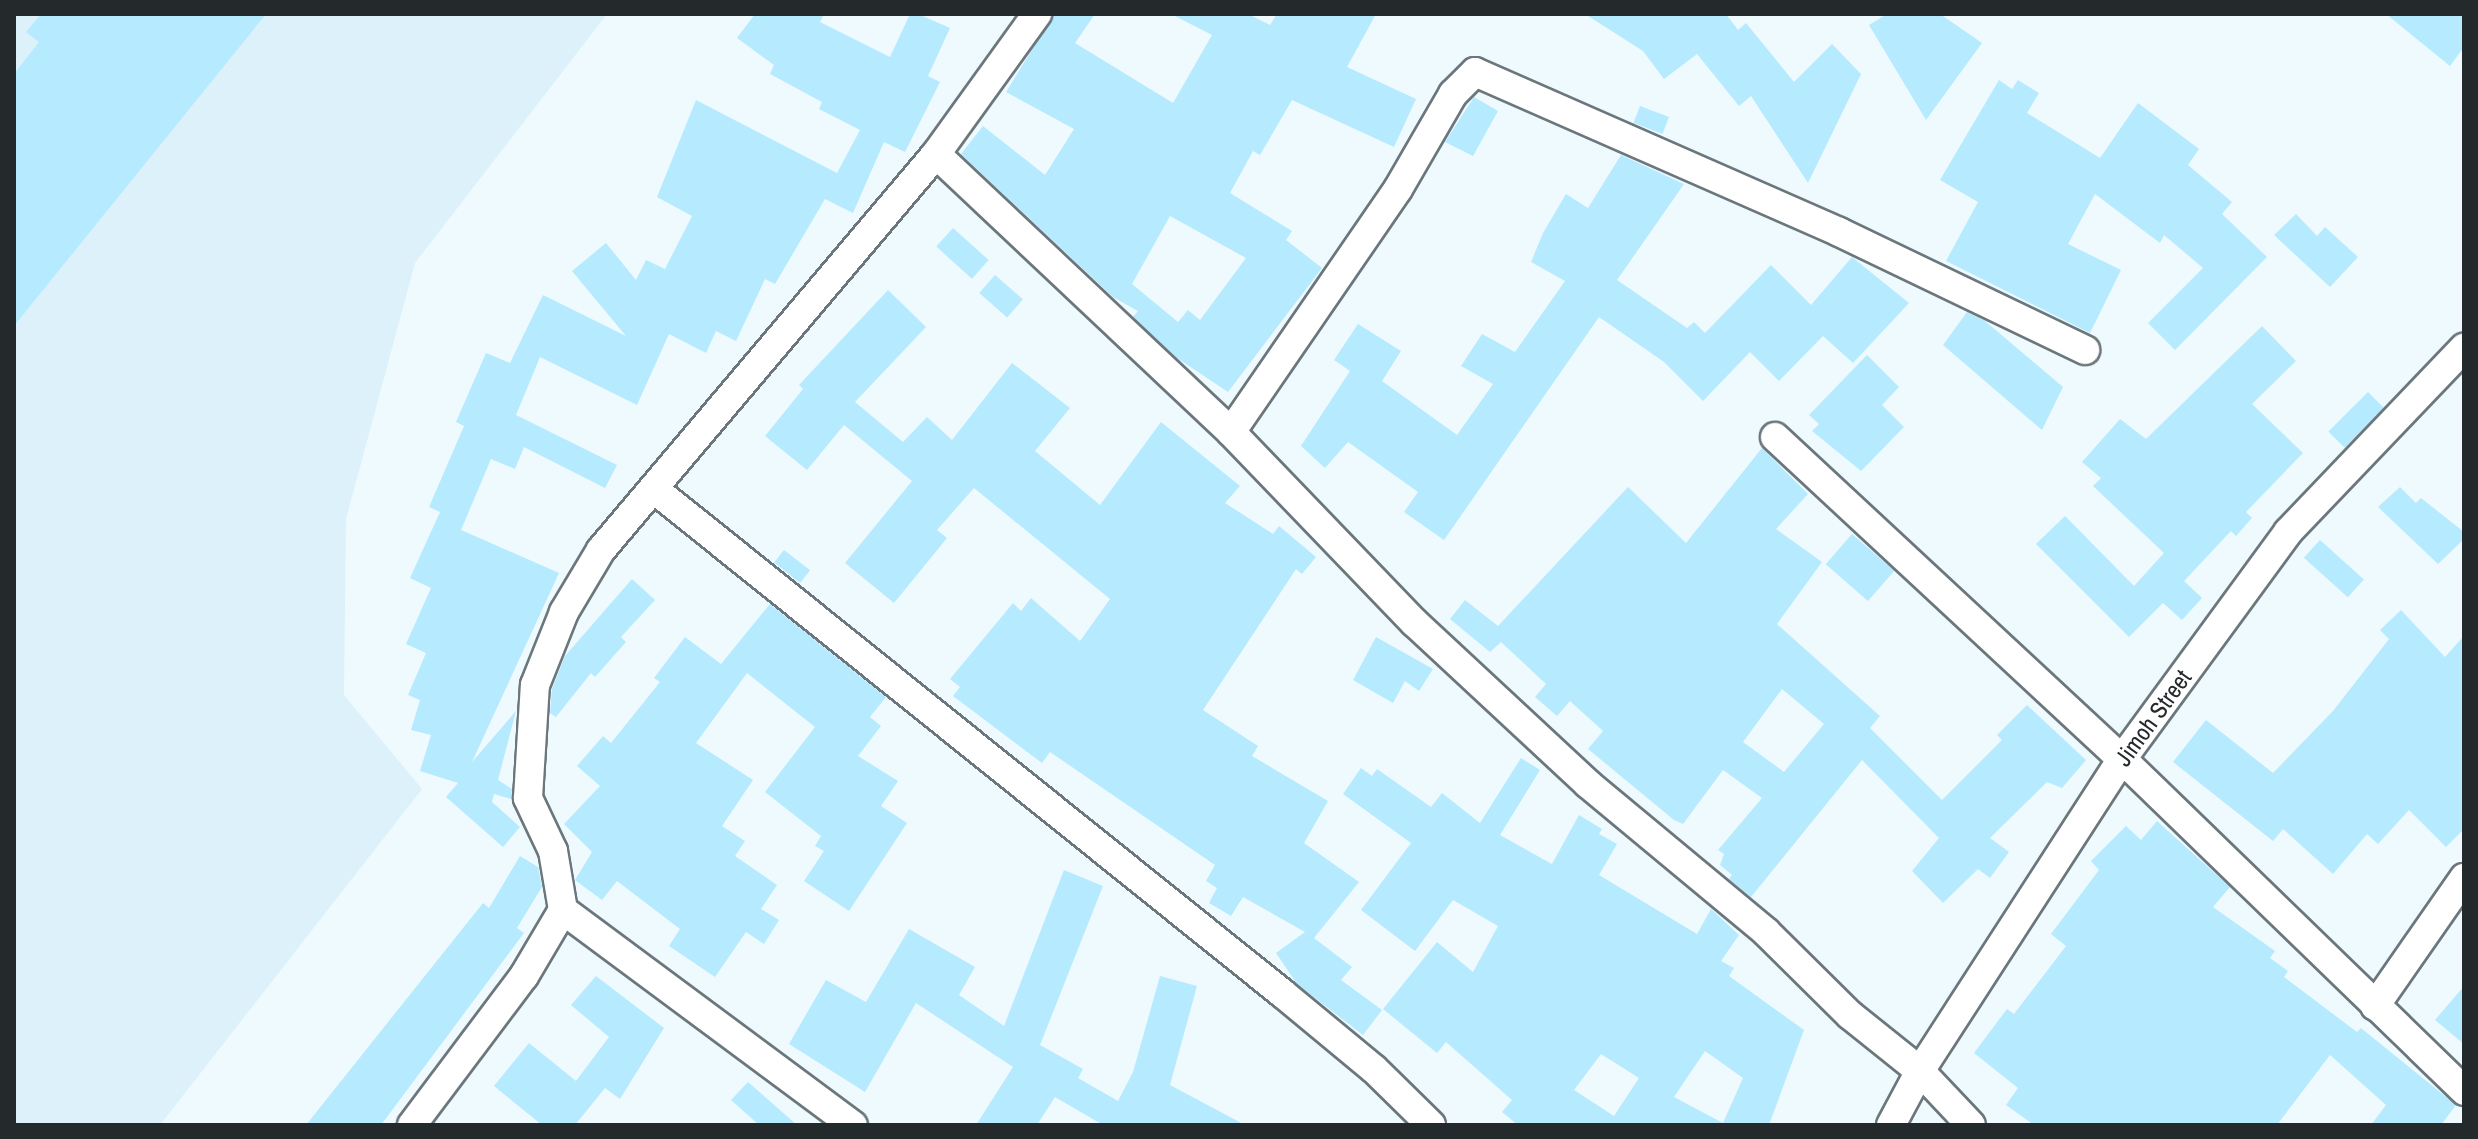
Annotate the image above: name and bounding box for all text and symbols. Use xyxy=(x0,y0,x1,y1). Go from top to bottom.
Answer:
street label: Jimoh Street xyxy=(2109,664,2197,772)

